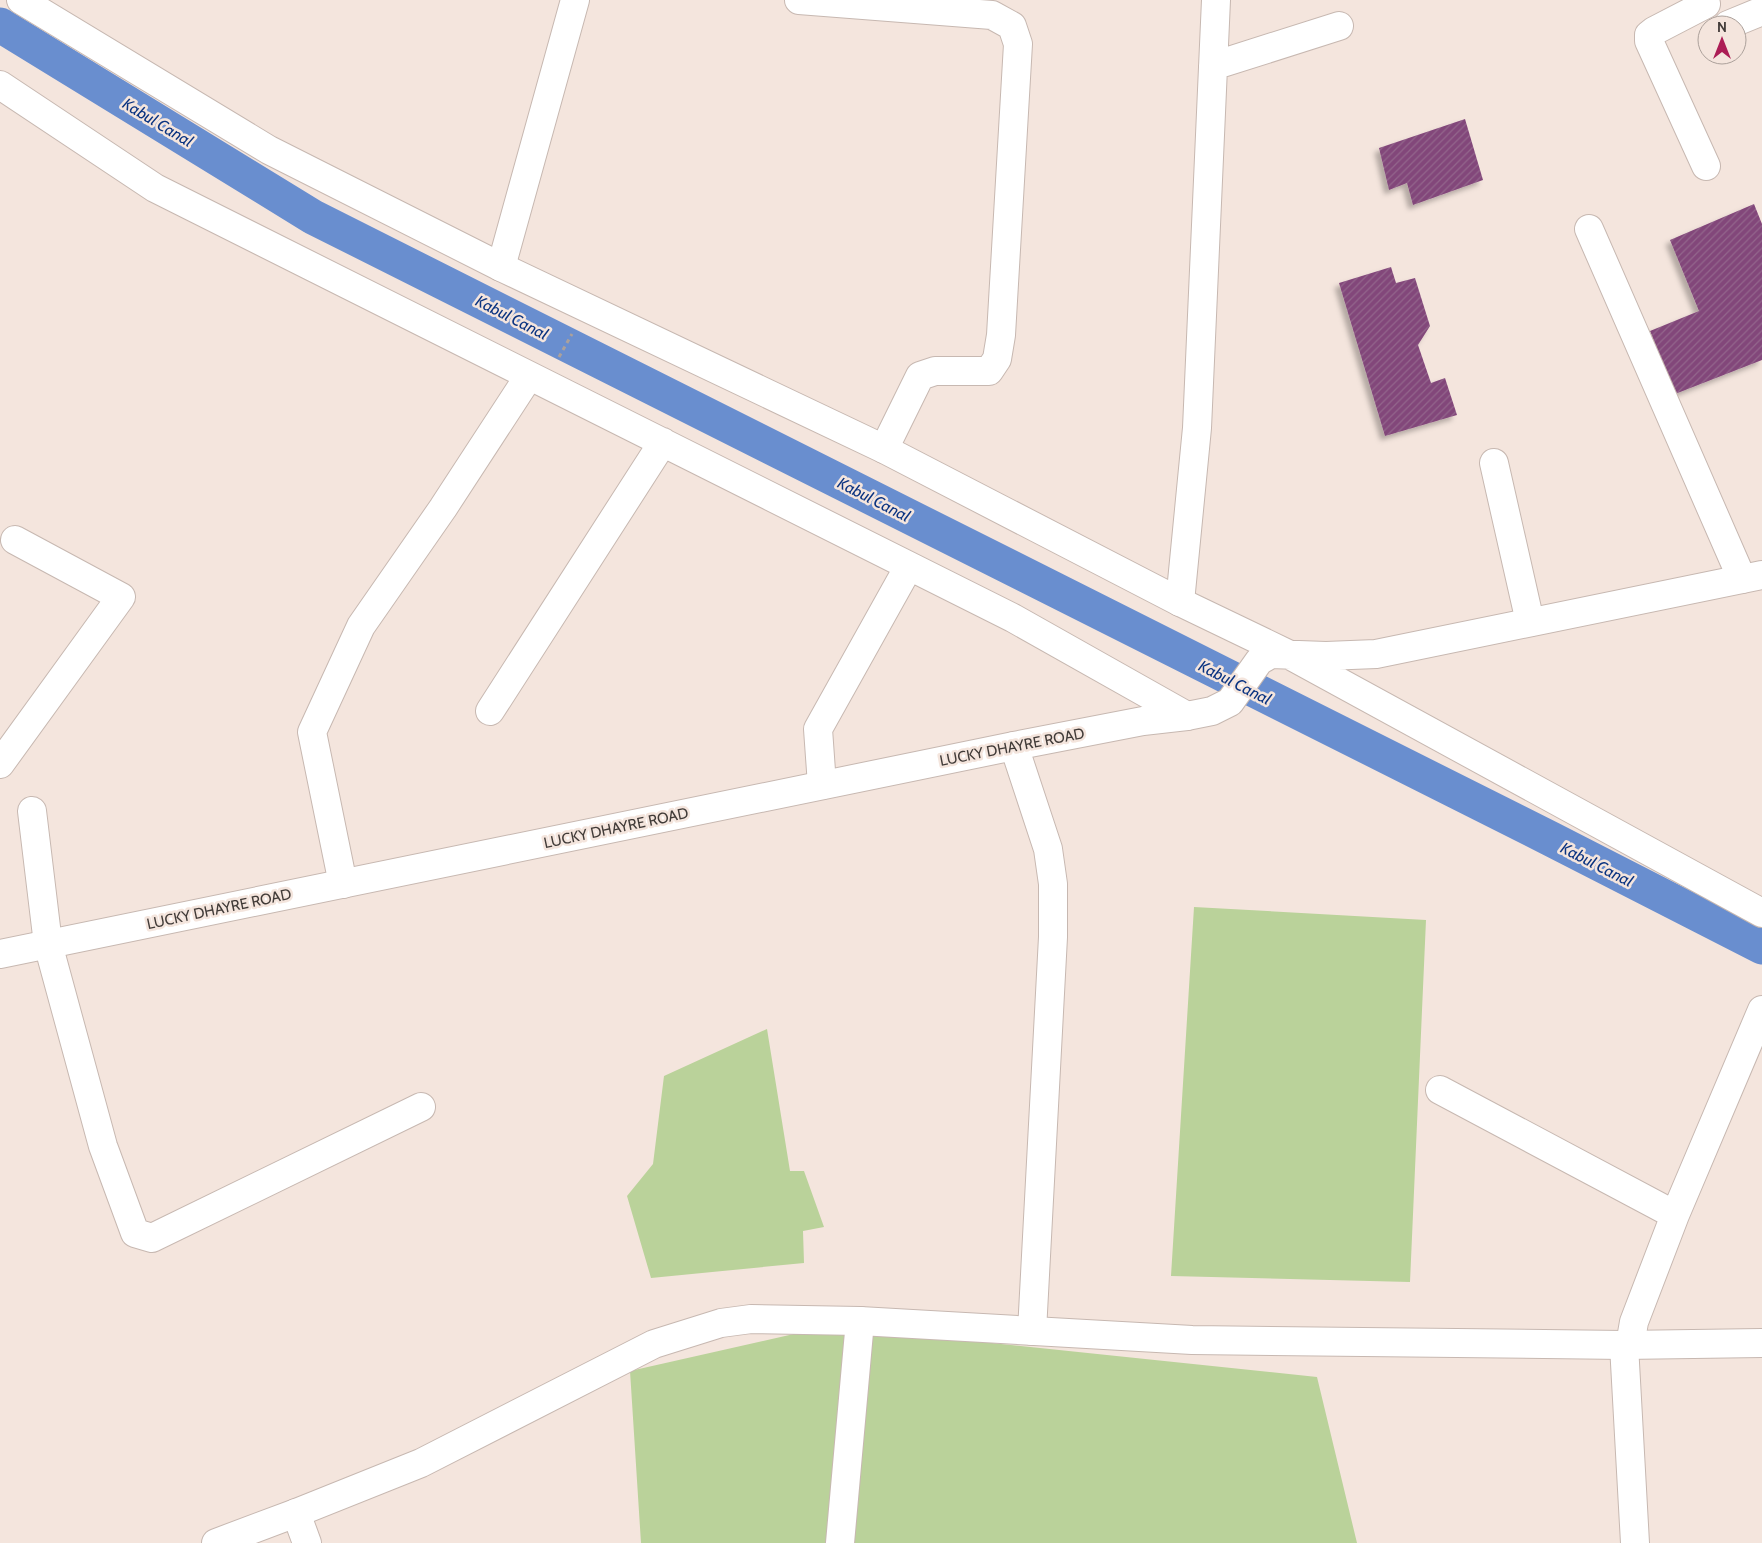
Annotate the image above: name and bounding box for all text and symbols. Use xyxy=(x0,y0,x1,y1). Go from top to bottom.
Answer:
north arrow xyxy=(1697,15,1747,65)
text: N xyxy=(1717,18,1727,36)
water label: Kabul Canal xyxy=(119,94,197,151)
water label: Kabul Canal xyxy=(472,291,551,344)
water label: Kabul Canal xyxy=(834,473,913,526)
water label: Kabul Canal xyxy=(1195,656,1274,709)
street label: LUCKY DHAYRE ROAD xyxy=(938,724,1086,770)
street label: LUCKY DHAYRE ROAD xyxy=(542,804,690,852)
water label: Kabul Canal xyxy=(1557,838,1636,891)
street label: LUCKY DHAYRE ROAD xyxy=(145,885,293,933)

